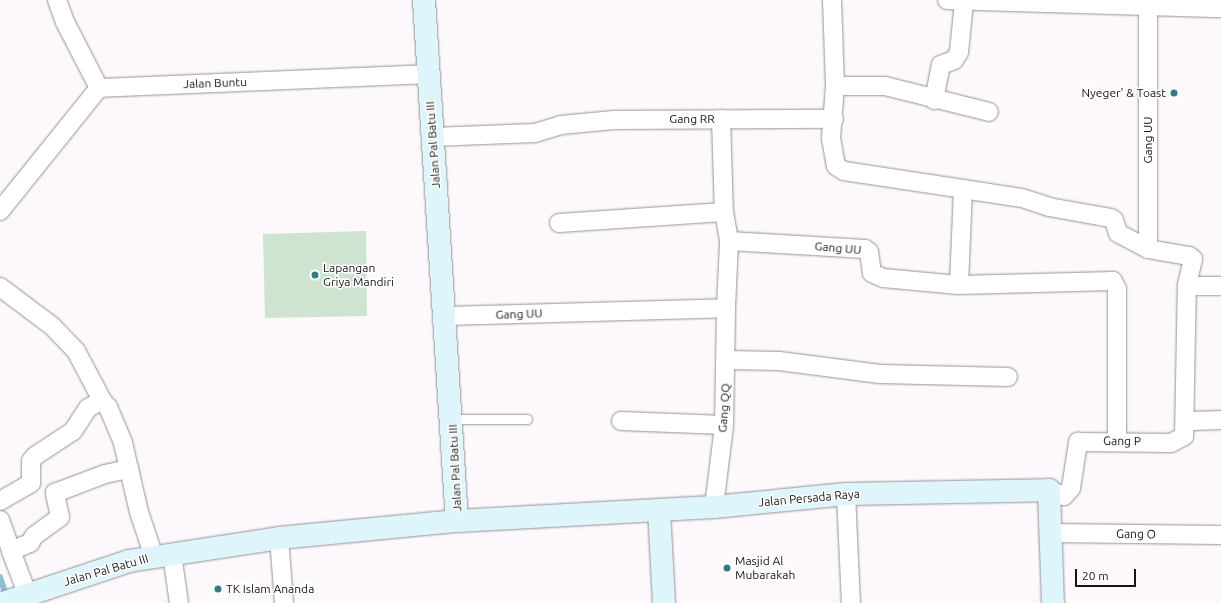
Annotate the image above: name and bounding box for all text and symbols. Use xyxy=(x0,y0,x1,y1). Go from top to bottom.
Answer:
street label: Jalan Buntu xyxy=(183,75,247,91)
place label: Nyeger' & Toast xyxy=(1082,86,1166,100)
marker: Nyeger' & Toast xyxy=(1169,88,1179,98)
street label: Jalan Pal Batu III xyxy=(423,101,443,189)
street label: Gang RR xyxy=(669,112,715,126)
street label: Gang UU xyxy=(1141,116,1155,164)
street label: Gang UU xyxy=(814,239,862,257)
place label: Lapangan Griya Mandiri xyxy=(323,261,394,289)
marker: Lapangan Griya Mandiri xyxy=(310,270,320,280)
street label: Gang UU xyxy=(495,306,543,322)
street label: Gang QQ xyxy=(715,383,733,433)
street label: Jalan Pal Batu III xyxy=(446,424,464,512)
street label: Gang P xyxy=(1103,433,1141,449)
street label: Jalan Persada Raya xyxy=(758,486,860,510)
street label: Gang O xyxy=(1116,526,1156,542)
street label: Jalan Pal Batu III xyxy=(62,551,150,589)
place label: Masjid Al Mubarakah xyxy=(735,554,795,582)
scale bar xyxy=(1077,561,1138,587)
marker: Masjid Al Mubarakah xyxy=(722,563,732,573)
text: 20 m xyxy=(1082,569,1109,582)
place label: TK Islam Ananda xyxy=(226,582,314,596)
marker: TK Islam Ananda xyxy=(213,584,223,594)

